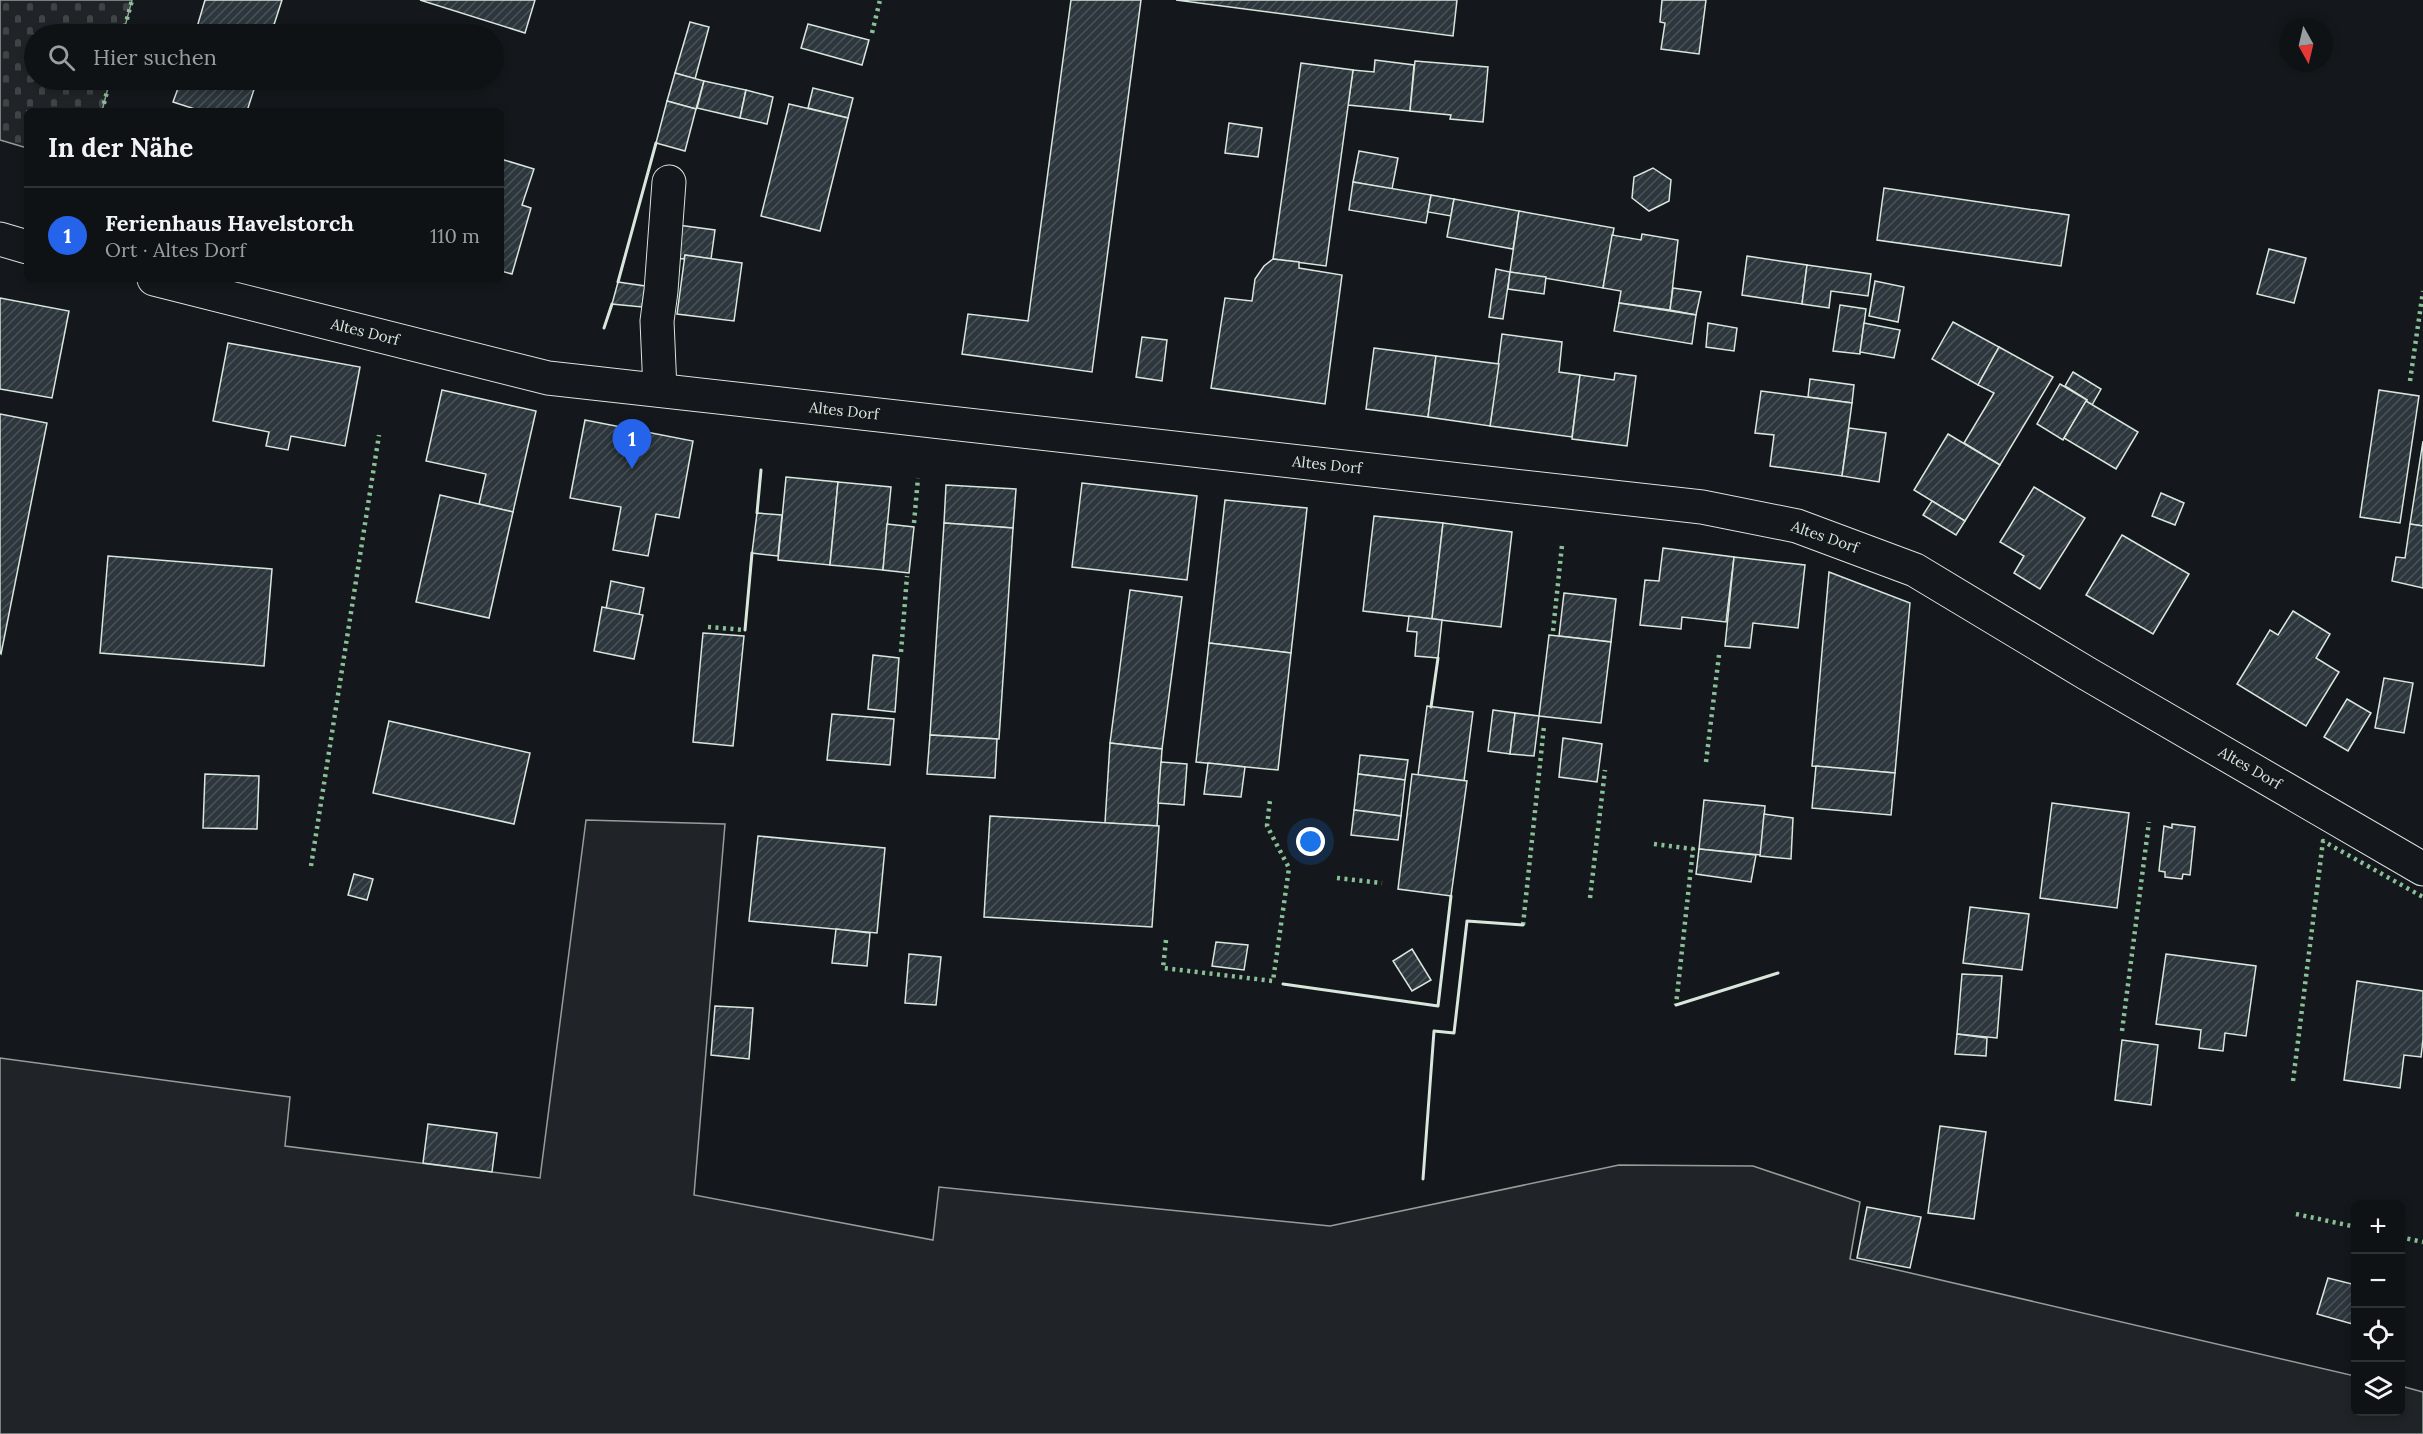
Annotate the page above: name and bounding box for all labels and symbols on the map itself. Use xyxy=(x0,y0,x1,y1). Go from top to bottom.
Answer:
north arrow xyxy=(2279,18,2333,72)
street label: Altes Dorf xyxy=(328,314,402,349)
street label: Altes Dorf xyxy=(807,397,881,424)
pin: 1 xyxy=(612,420,652,469)
street label: Altes Dorf xyxy=(1290,451,1364,478)
street label: Altes Dorf xyxy=(1788,516,1862,557)
street label: Altes Dorf xyxy=(2214,741,2286,794)
your location xyxy=(1296,827,1325,856)

